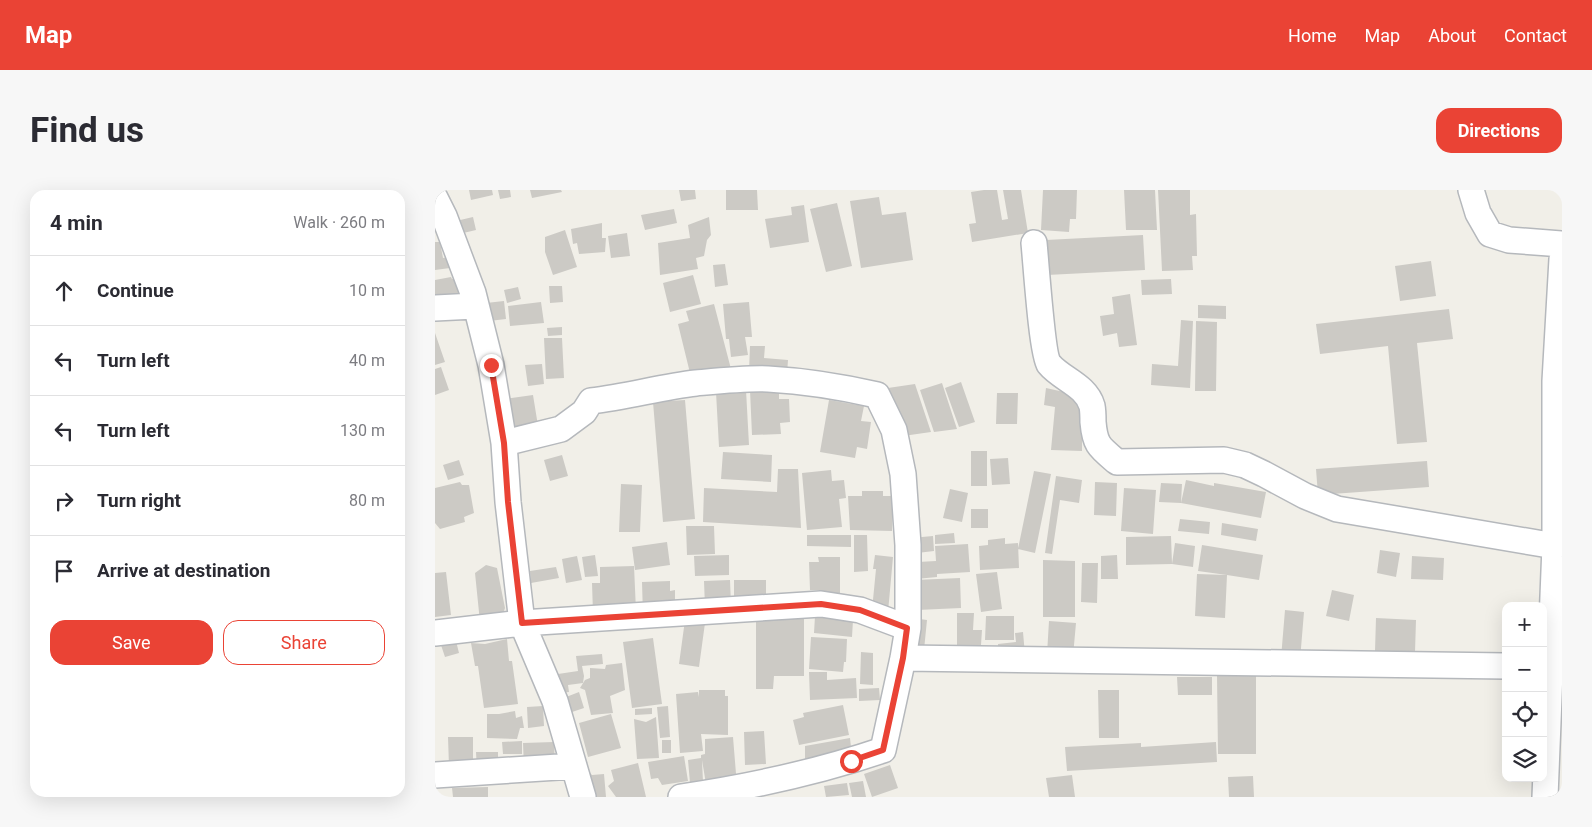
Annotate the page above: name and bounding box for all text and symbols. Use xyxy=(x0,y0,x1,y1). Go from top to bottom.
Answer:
text: Map xyxy=(25,21,72,49)
text: Home xyxy=(1288,25,1337,46)
text: Map xyxy=(1365,25,1400,46)
text: About xyxy=(1428,25,1476,46)
text: Contact xyxy=(1504,25,1567,46)
button: Directions xyxy=(1436,108,1562,153)
text: Find us xyxy=(30,110,144,151)
text: 4 min xyxy=(50,211,103,235)
text: Walk · 260 m xyxy=(293,213,385,232)
icon: ahead xyxy=(50,277,78,305)
text: Continue xyxy=(97,279,174,302)
text: 10 m xyxy=(349,281,385,300)
icon: left xyxy=(50,347,78,375)
text: Turn left xyxy=(97,349,170,372)
text: 40 m xyxy=(349,351,385,370)
route end xyxy=(480,354,503,377)
icon: left xyxy=(50,417,78,445)
text: Turn left xyxy=(97,419,170,442)
text: 130 m xyxy=(340,421,385,440)
icon: right xyxy=(50,487,78,515)
text: Turn right xyxy=(97,489,181,512)
text: 80 m xyxy=(349,491,385,510)
icon: arrive xyxy=(50,557,78,585)
text: Arrive at destination xyxy=(97,559,270,582)
map controls xyxy=(1502,602,1547,782)
button: + xyxy=(1502,602,1547,647)
button: Save xyxy=(50,620,213,665)
button: Share xyxy=(223,620,385,665)
button: − xyxy=(1502,647,1547,692)
button: locate xyxy=(1502,692,1547,737)
button: layers xyxy=(1502,737,1547,782)
route start xyxy=(840,750,863,773)

